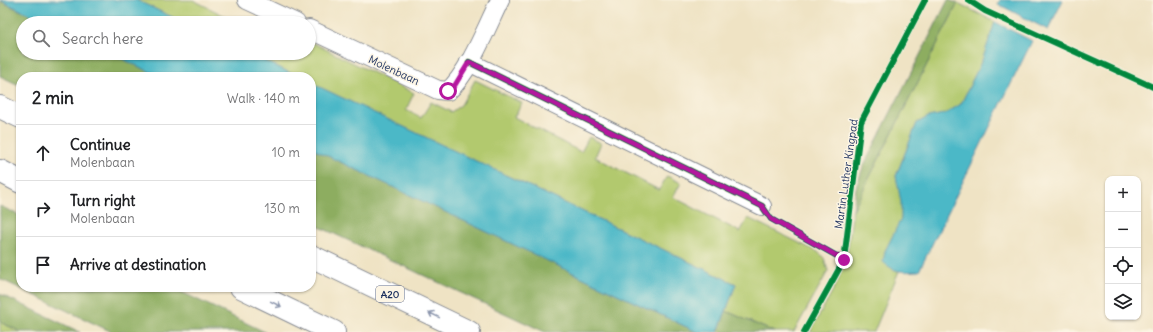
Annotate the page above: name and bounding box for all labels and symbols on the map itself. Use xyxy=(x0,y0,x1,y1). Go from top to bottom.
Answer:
street label: Molenbaan xyxy=(366,52,422,88)
route start xyxy=(439,82,457,100)
street label: Martin Luther Kingpad xyxy=(831,118,861,230)
route end xyxy=(835,251,853,269)
road number: A20 xyxy=(376,286,404,302)
one-way arrow xyxy=(269,301,281,308)
one-way arrow xyxy=(428,311,440,318)

